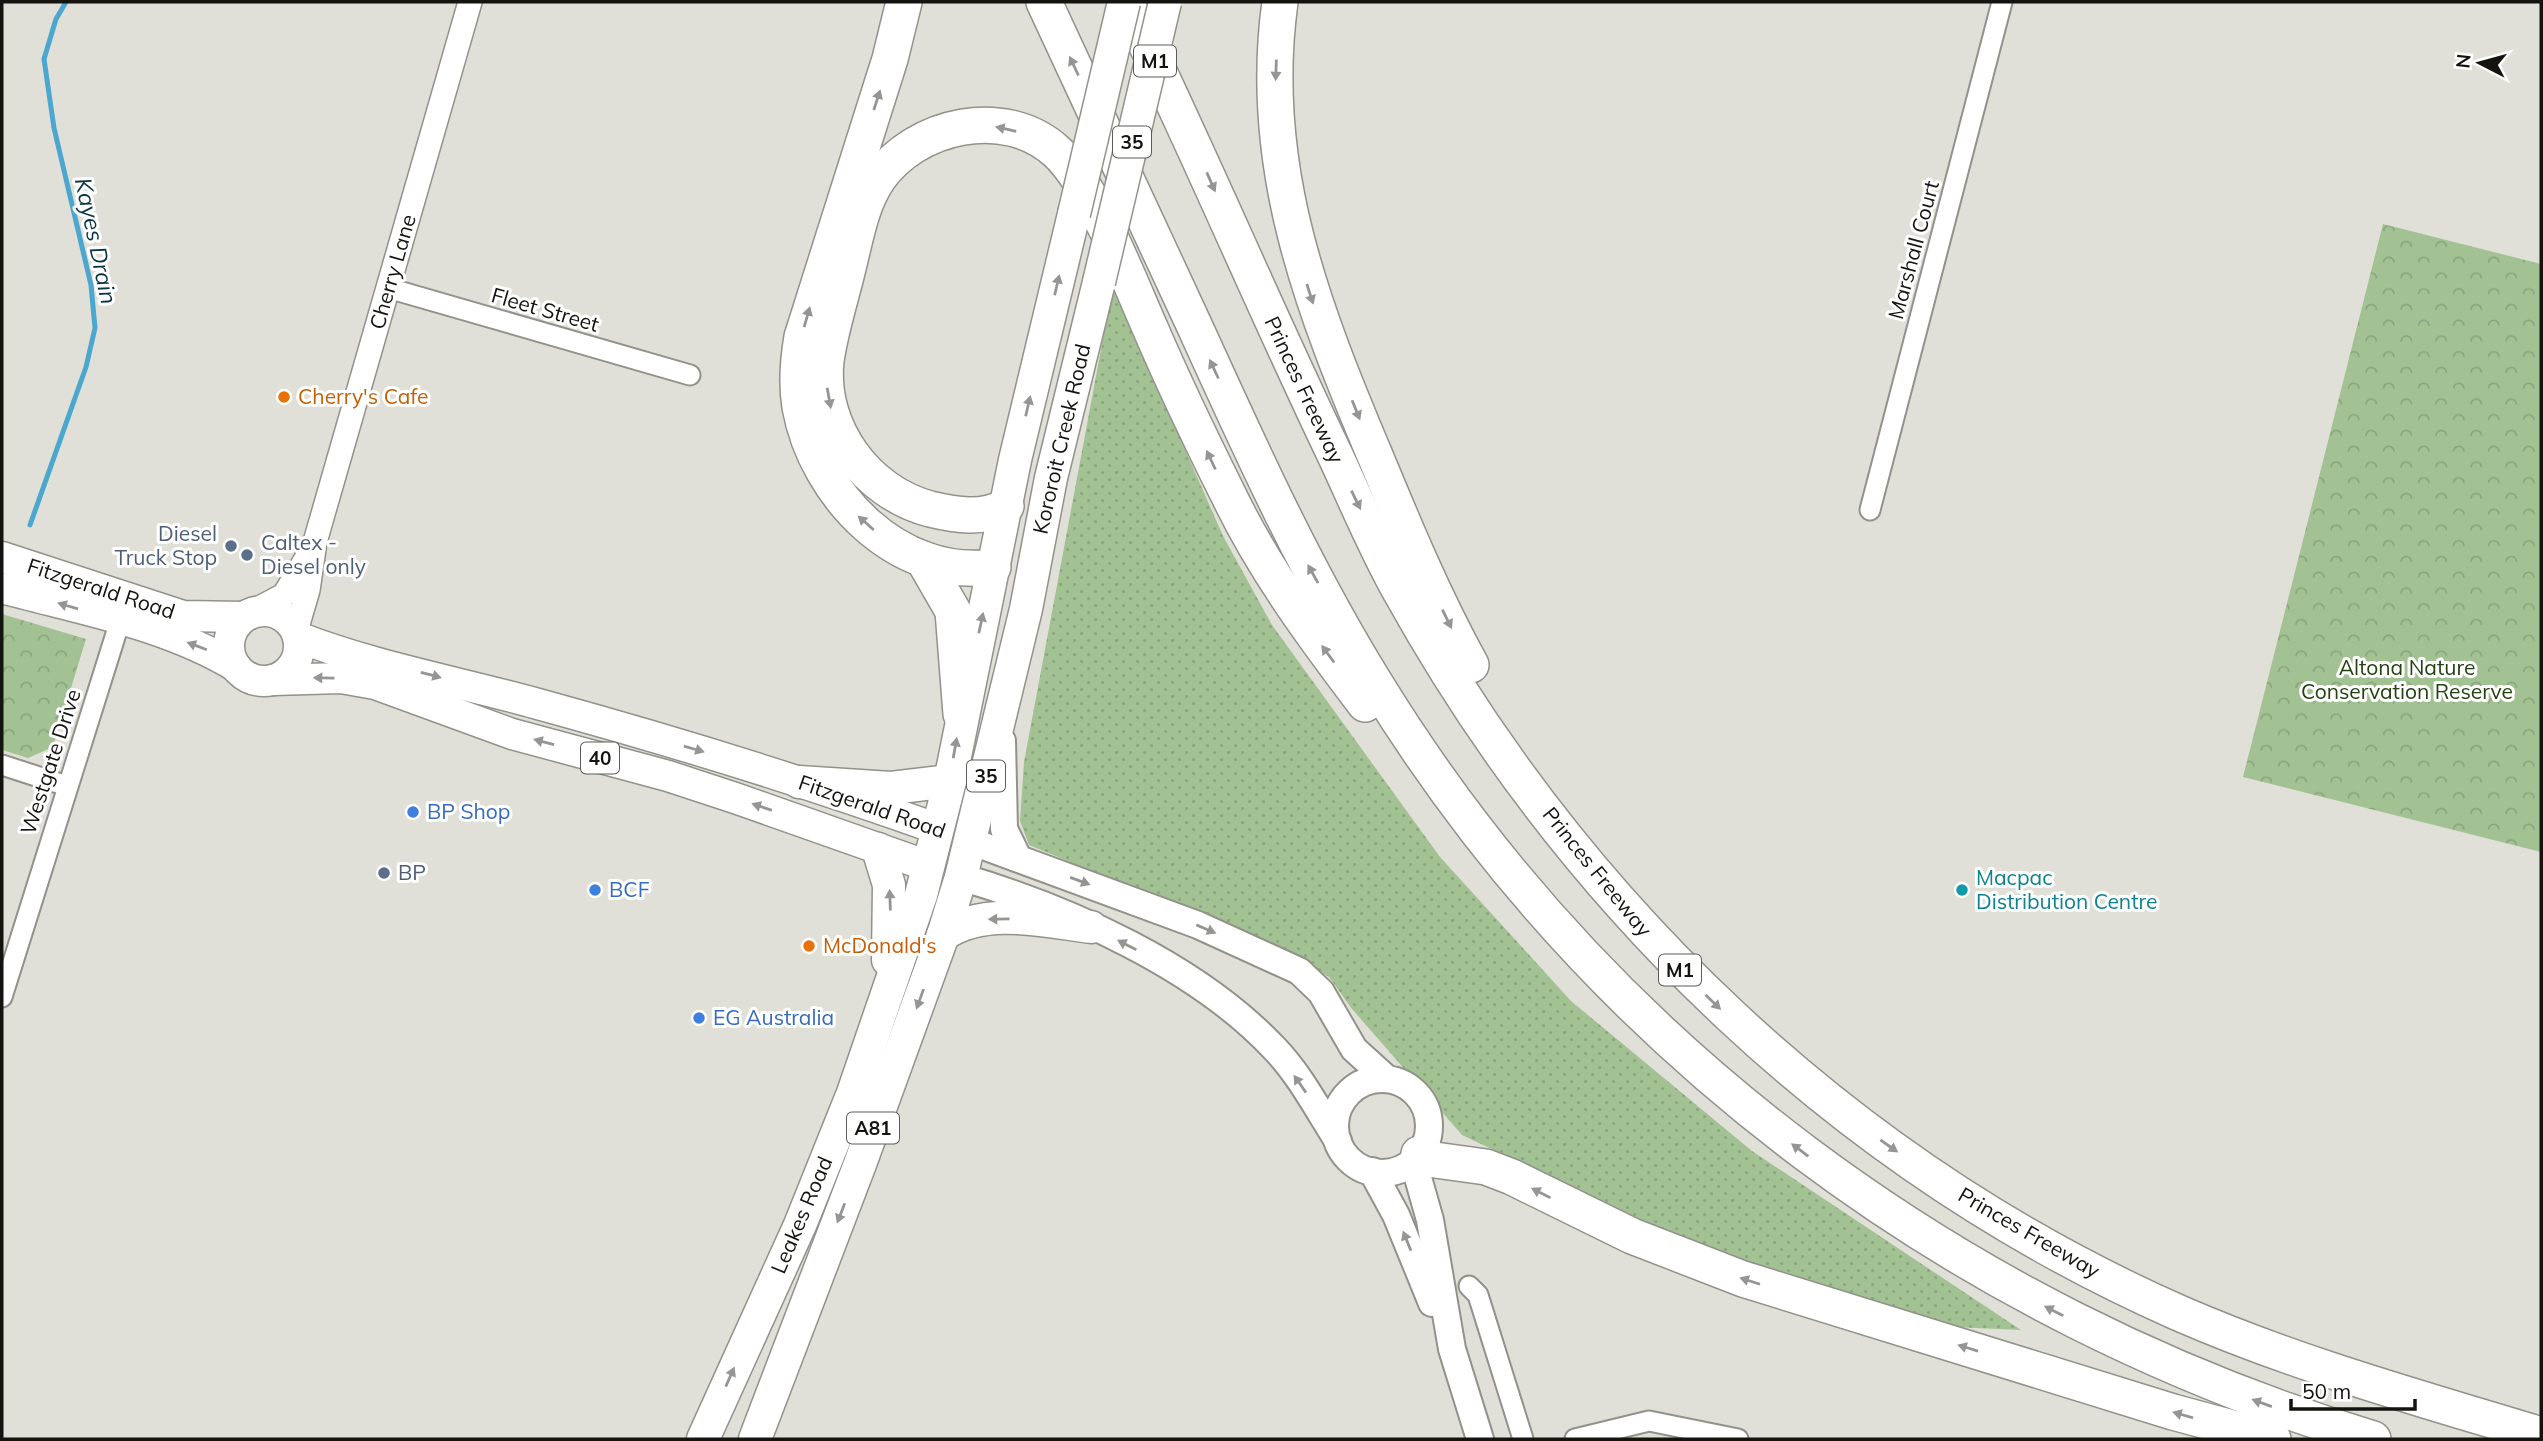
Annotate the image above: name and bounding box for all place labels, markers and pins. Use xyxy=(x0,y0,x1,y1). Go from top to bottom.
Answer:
place label: Cherry's Cafe xyxy=(298,383,429,409)
marker: Cherry's Cafe xyxy=(276,389,292,405)
place label: Diesel Truck Stop xyxy=(115,520,217,570)
place label: Caltex - Diesel only xyxy=(261,529,366,579)
marker: Diesel Truck Stop xyxy=(223,538,239,554)
marker: Caltex - Diesel only xyxy=(239,547,255,563)
place label: BP Shop xyxy=(427,798,510,824)
marker: BP Shop xyxy=(405,804,421,820)
place label: BP xyxy=(398,859,426,885)
place label: Macpac Distribution Centre xyxy=(1976,864,2157,914)
marker: BP xyxy=(376,865,392,881)
place label: BCF xyxy=(609,876,650,902)
marker: BCF xyxy=(587,882,603,898)
marker: Macpac Distribution Centre xyxy=(1954,882,1970,898)
place label: McDonald's xyxy=(823,932,937,958)
marker: McDonald's xyxy=(801,938,817,954)
place label: EG Australia xyxy=(713,1004,834,1030)
marker: EG Australia xyxy=(691,1010,707,1026)

